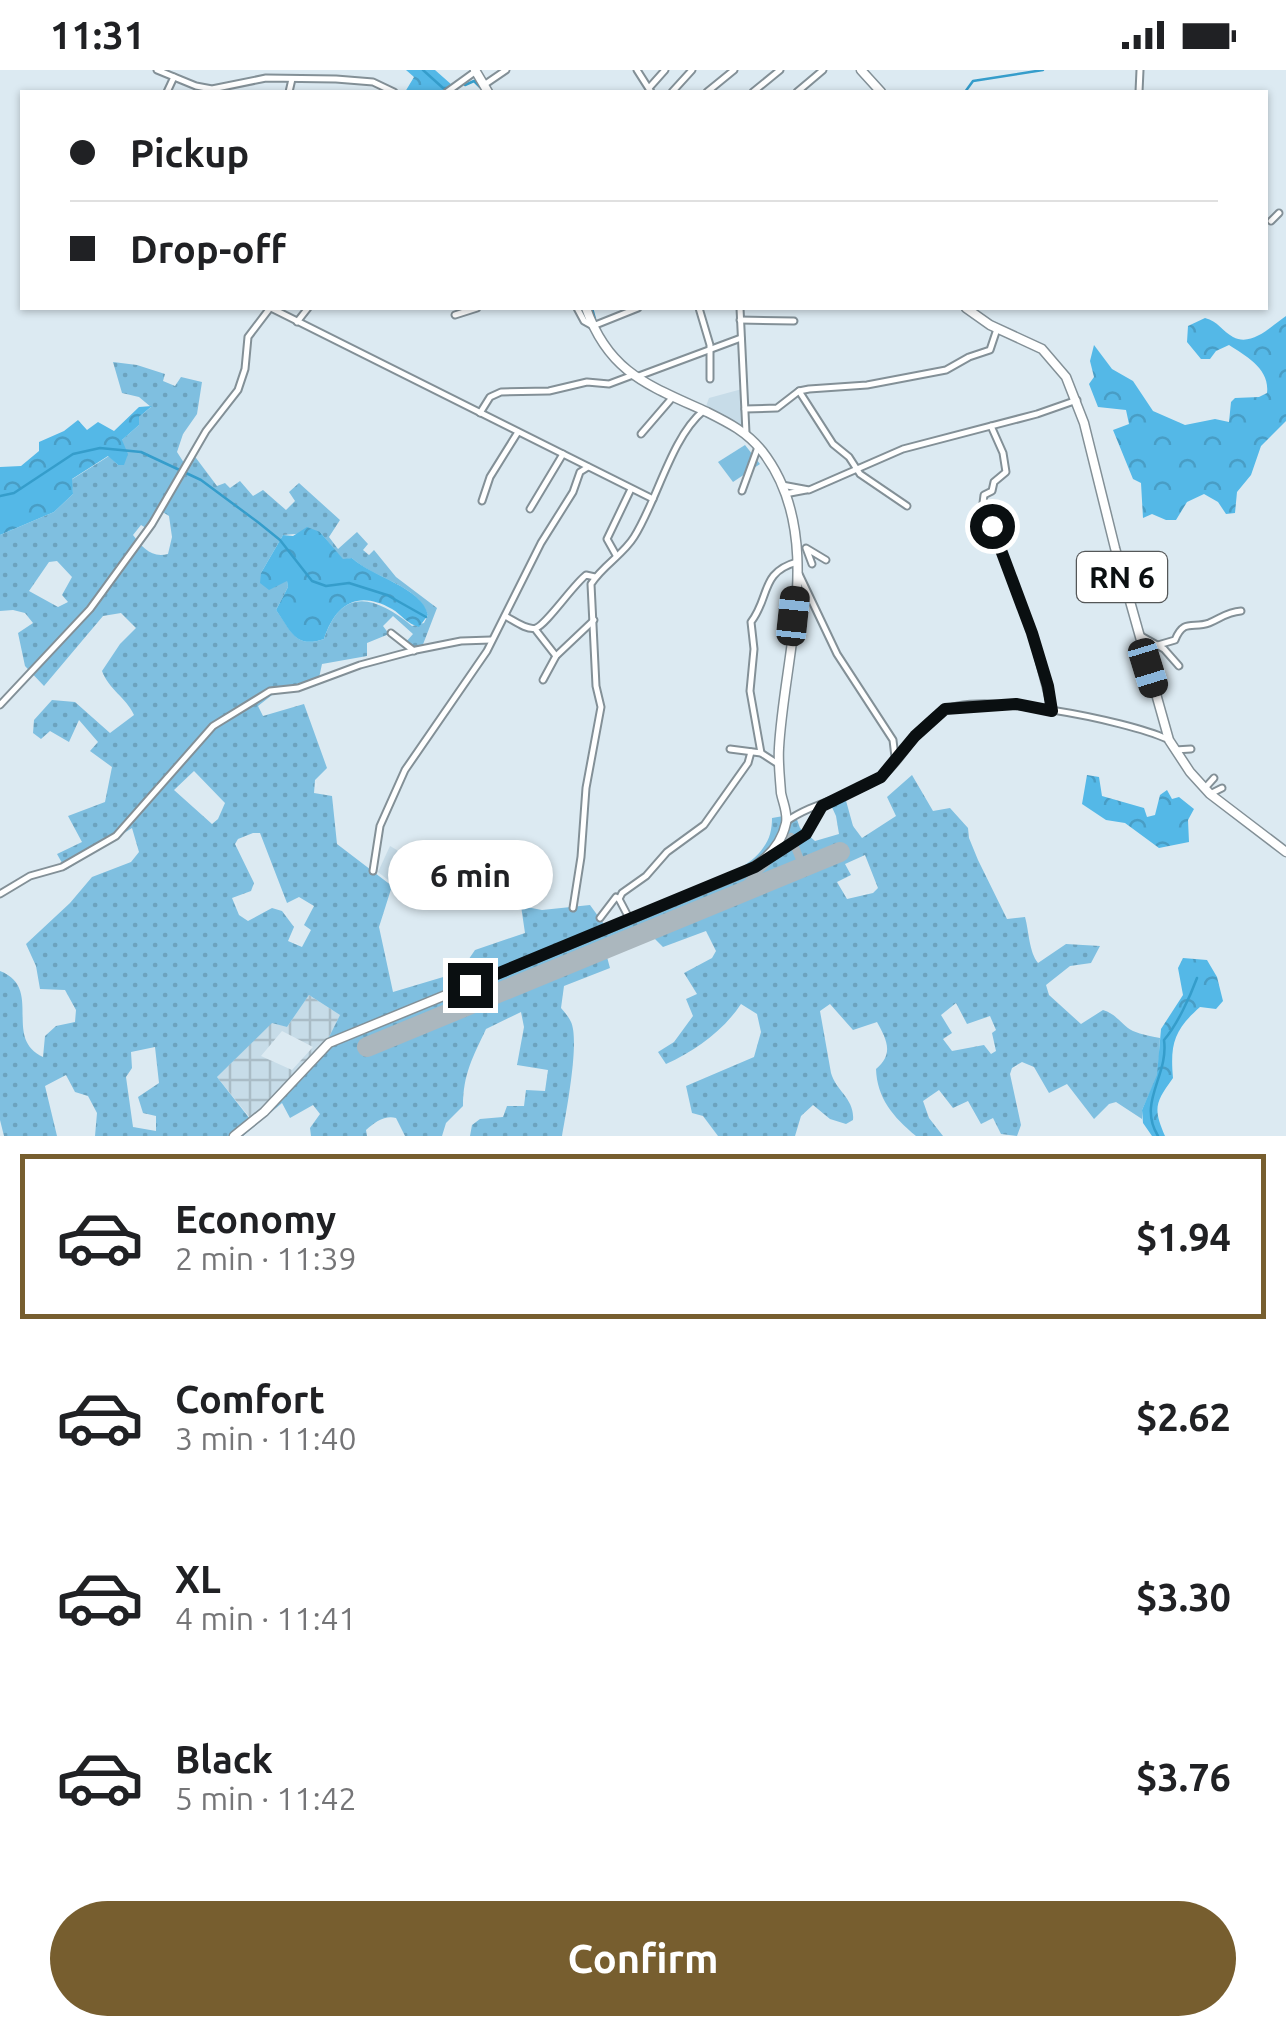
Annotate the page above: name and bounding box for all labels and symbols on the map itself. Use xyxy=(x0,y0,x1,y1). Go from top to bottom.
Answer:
route start xyxy=(970,504,1015,549)
road number: RN 6 xyxy=(1077,552,1167,602)
car xyxy=(775,585,811,647)
car xyxy=(1125,635,1171,701)
callout: 6 min xyxy=(388,840,552,910)
route end xyxy=(448,963,493,1008)

